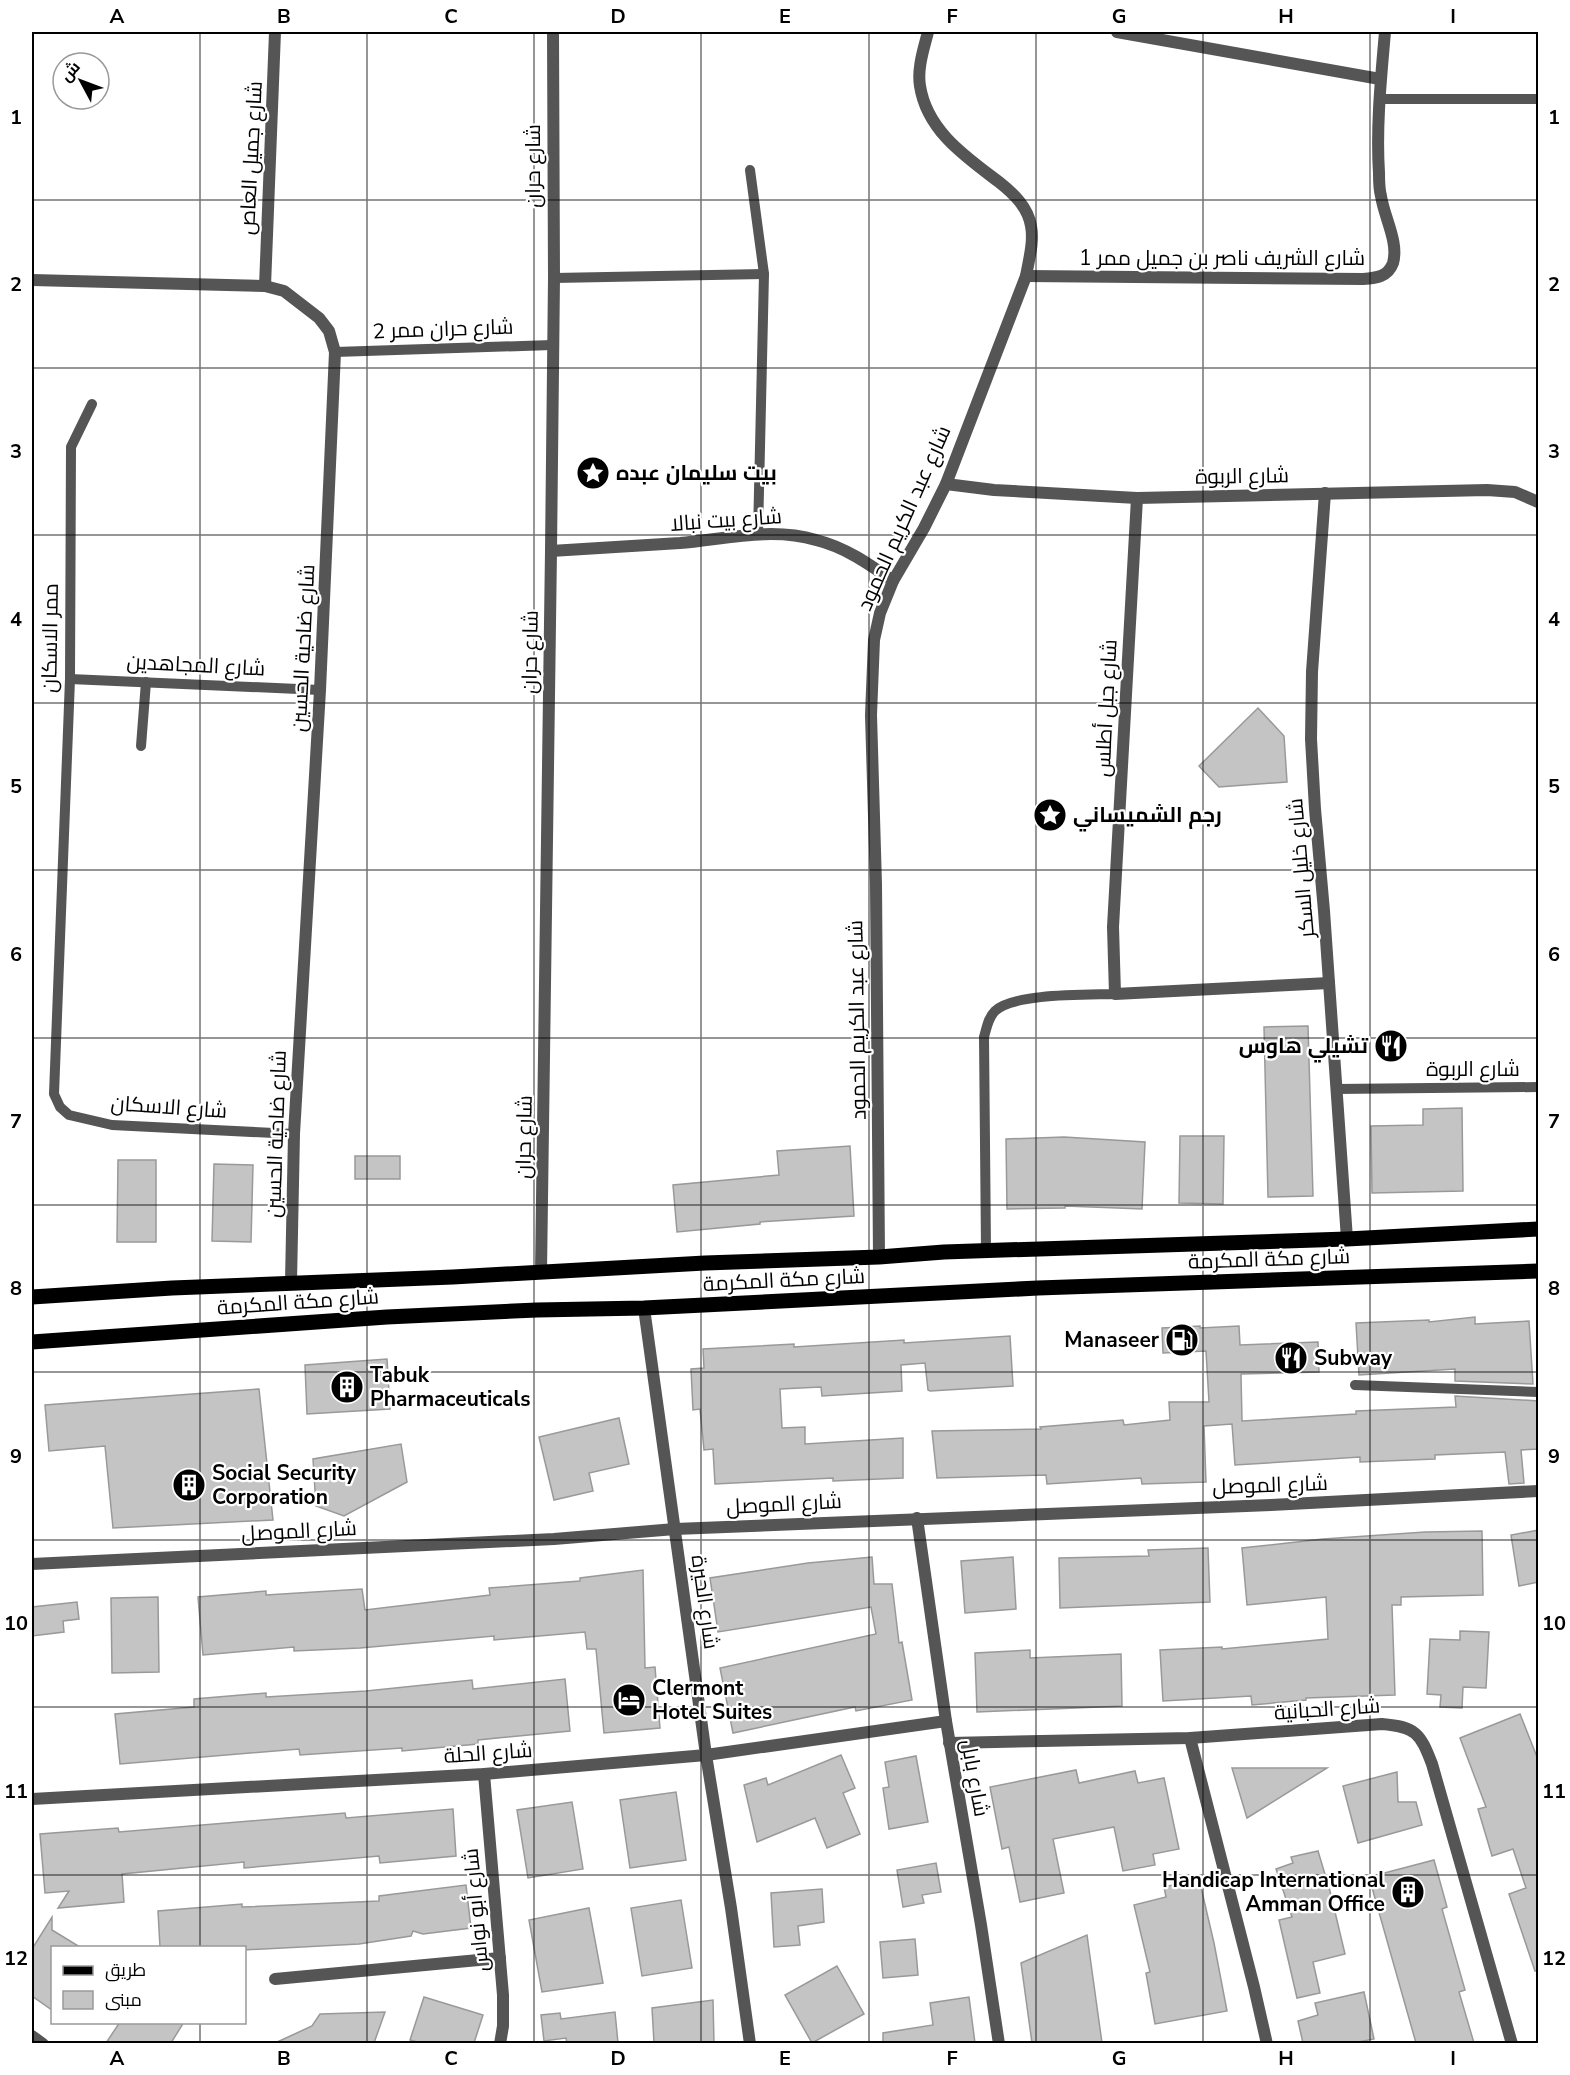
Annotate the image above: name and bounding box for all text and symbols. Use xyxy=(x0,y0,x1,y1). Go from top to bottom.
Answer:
text: A xyxy=(110,3,125,30)
text: B xyxy=(277,3,291,30)
text: C xyxy=(444,3,458,30)
text: D xyxy=(610,3,626,30)
text: E xyxy=(779,3,791,30)
text: F xyxy=(946,3,958,30)
text: G xyxy=(1112,3,1126,30)
text: H xyxy=(1278,3,1294,30)
text: I xyxy=(1450,3,1456,30)
north arrow xyxy=(51,51,111,111)
text: ش xyxy=(55,57,85,87)
street label: شارع جميل العاص xyxy=(233,80,269,236)
text: 1 xyxy=(10,104,22,131)
text: 1 xyxy=(1548,104,1560,131)
street label: شارع حران xyxy=(519,124,547,208)
street label: شارع الشريف ناصر بن جميل ممر 1 xyxy=(1079,244,1365,272)
text: 2 xyxy=(10,271,22,298)
text: 2 xyxy=(1548,271,1560,298)
street label: شارع حران ممر 2 xyxy=(372,313,514,345)
street label: شارع عبد الكريم الحمود xyxy=(851,421,957,615)
text: 3 xyxy=(10,438,22,465)
text: 3 xyxy=(1548,438,1560,465)
place icon: بيت سليمان عبده xyxy=(575,455,611,491)
place label: بيت سليمان عبده xyxy=(616,459,777,487)
street label: شارع الربوة xyxy=(1195,461,1289,491)
street label: شارع بيت نبالا xyxy=(669,502,783,538)
street label: شارع ضاحية الحسين xyxy=(285,563,321,733)
street label: ممر الاسكان xyxy=(35,583,65,693)
text: 4 xyxy=(10,606,22,633)
text: 4 xyxy=(1548,606,1560,633)
street label: شارع حران xyxy=(515,610,545,694)
street label: شارع جبل أطلس xyxy=(1088,638,1124,778)
street label: شارع المجاهدين xyxy=(126,647,266,683)
text: 5 xyxy=(10,773,22,800)
text: 5 xyxy=(1548,773,1560,800)
place icon: رجم الشميساني xyxy=(1032,797,1068,833)
street label: شارع خليل السكر xyxy=(1281,797,1321,940)
place label: رجم الشميساني xyxy=(1073,801,1222,832)
street label: شارع عبد الكريم الحمود xyxy=(841,920,873,1120)
text: 6 xyxy=(10,941,22,968)
text: 6 xyxy=(1548,941,1560,968)
restaurant icon: تشيلي هاوس xyxy=(1373,1028,1409,1064)
place label: تشيلي هاوس xyxy=(1239,1032,1369,1063)
street label: شارع ضاحية الحسين xyxy=(259,1050,293,1218)
street label: شارع الربوة xyxy=(1426,1055,1520,1083)
street label: شارع الاسكان xyxy=(110,1089,228,1125)
street label: شارع حران xyxy=(509,1095,539,1179)
text: 7 xyxy=(10,1108,22,1135)
text: 7 xyxy=(1548,1108,1560,1135)
street label: شارع مكة المكرمة xyxy=(1187,1242,1351,1276)
street label: شارع مكة المكرمة xyxy=(702,1262,866,1298)
text: 8 xyxy=(10,1275,22,1302)
text: 8 xyxy=(1548,1275,1560,1302)
street label: شارع مكة المكرمة xyxy=(216,1282,380,1322)
fuel station icon: Manaseer xyxy=(1164,1322,1200,1358)
place label: Manaseer xyxy=(1064,1326,1160,1354)
restaurant icon: Subway xyxy=(1273,1340,1309,1376)
place label: Subway xyxy=(1314,1344,1393,1372)
place label: Tabuk Pharmaceuticals xyxy=(370,1361,530,1413)
building icon: Tabuk Pharmaceuticals xyxy=(329,1369,365,1405)
text: 9 xyxy=(10,1443,22,1470)
text: 9 xyxy=(1548,1443,1560,1470)
place label: Social Security Corporation xyxy=(212,1459,357,1511)
building icon: Social Security Corporation xyxy=(171,1467,207,1503)
street label: شارع الموصل xyxy=(1212,1469,1328,1501)
street label: شارع الموصل xyxy=(725,1487,843,1521)
street label: شارع الموصل xyxy=(240,1514,358,1548)
street label: شارع الحيرة xyxy=(685,1553,725,1651)
text: 10 xyxy=(4,1610,28,1637)
text: 10 xyxy=(1542,1610,1566,1637)
place label: Clermont Hotel Suites xyxy=(652,1674,772,1726)
hotel icon: Clermont Hotel Suites xyxy=(611,1682,647,1718)
street label: شارع الحبانية xyxy=(1273,1691,1381,1727)
street label: شارع الحلة xyxy=(443,1736,533,1770)
street label: شارع بابل xyxy=(954,1737,996,1819)
text: 11 xyxy=(4,1778,28,1805)
text: 11 xyxy=(1542,1778,1566,1805)
street label: شارع أبو نواس xyxy=(457,1847,495,1973)
place label: Handicap International Amman Office xyxy=(1162,1866,1385,1918)
building icon: Handicap International Amman Office xyxy=(1390,1874,1426,1910)
text: 12 xyxy=(4,1945,28,1972)
text: 12 xyxy=(1542,1945,1566,1972)
legend xyxy=(51,1946,246,2024)
text: طريق xyxy=(105,1958,146,1982)
text: مبنى xyxy=(105,1988,142,2012)
text: A xyxy=(110,2045,125,2072)
text: B xyxy=(277,2045,291,2072)
text: C xyxy=(444,2045,458,2072)
text: D xyxy=(610,2045,626,2072)
text: E xyxy=(779,2045,791,2072)
text: F xyxy=(946,2045,958,2072)
text: G xyxy=(1112,2045,1126,2072)
text: H xyxy=(1278,2045,1294,2072)
text: I xyxy=(1450,2045,1456,2072)

